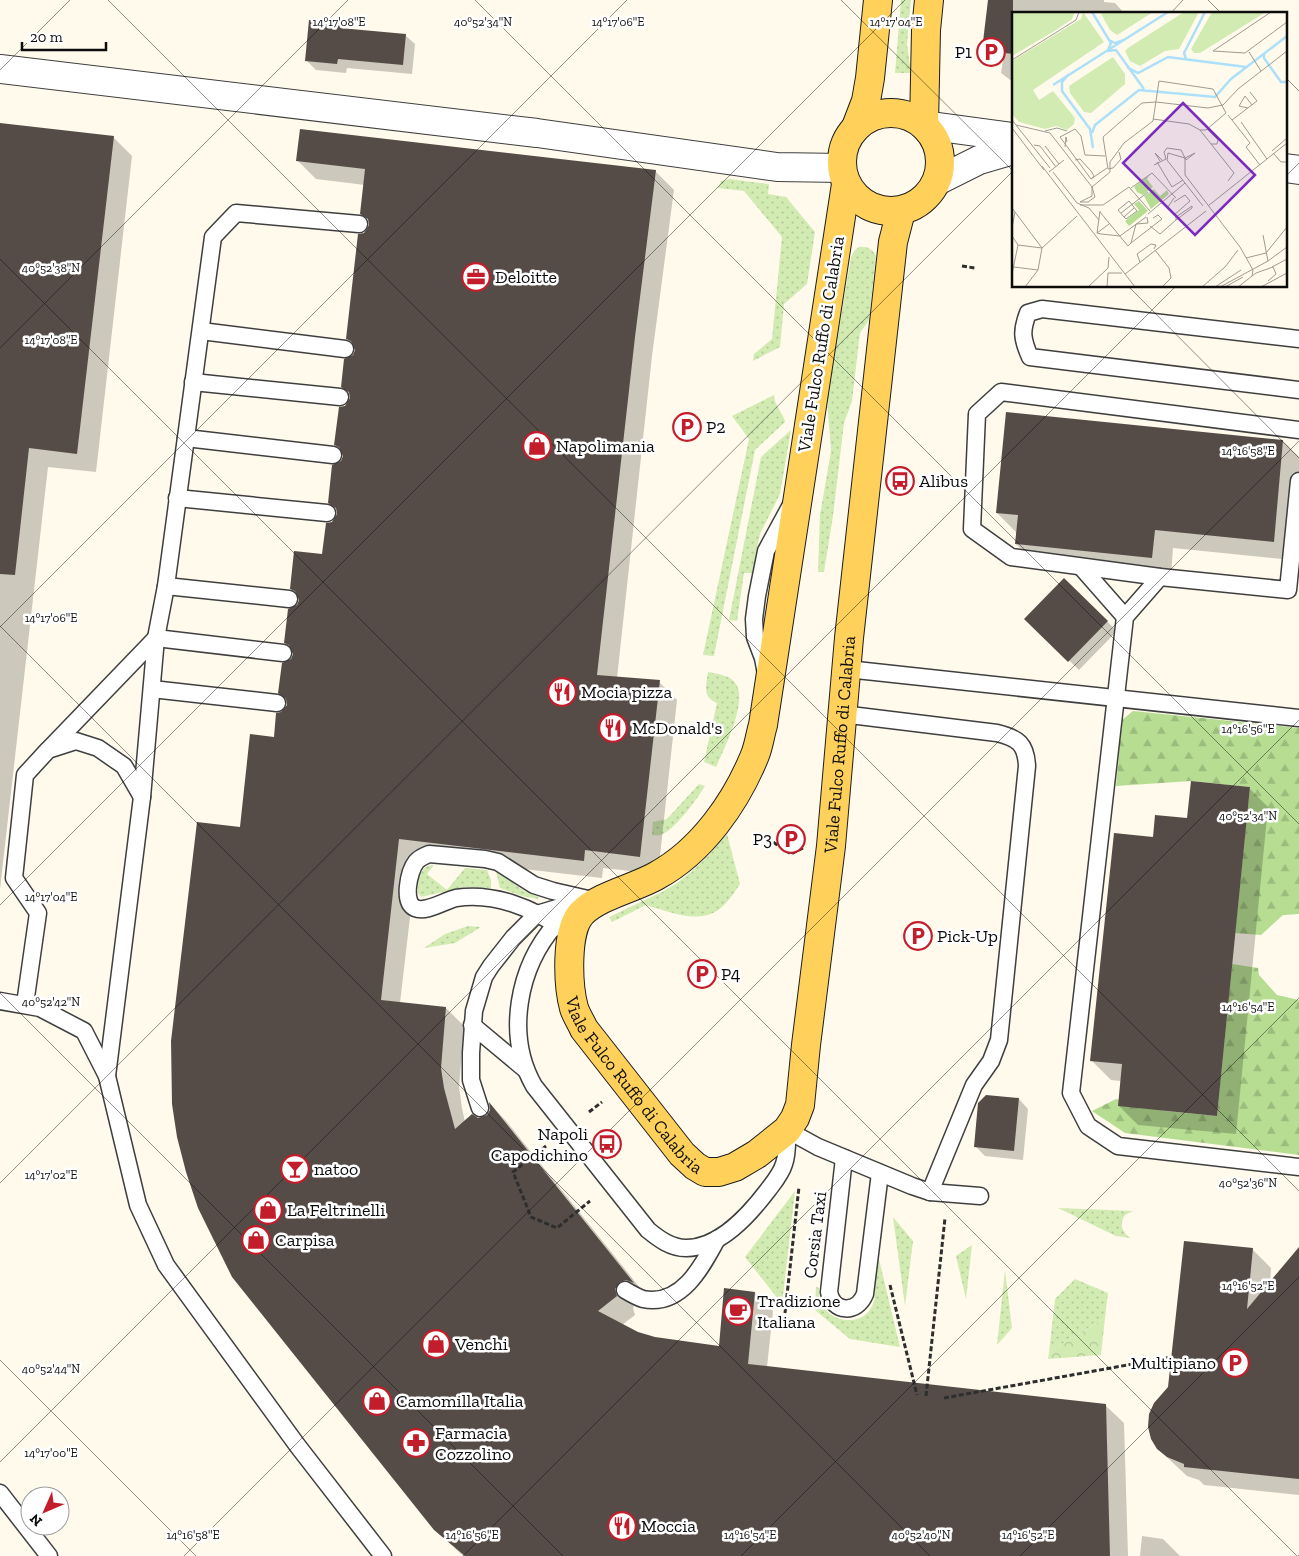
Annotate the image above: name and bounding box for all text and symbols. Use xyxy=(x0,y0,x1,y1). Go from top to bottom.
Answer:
inset map xyxy=(1012,12,1286,288)
text: 14°17'08"E xyxy=(313,15,365,29)
text: 40°52'34"N xyxy=(454,15,512,29)
text: 14°17'06"E xyxy=(592,15,644,29)
text: 14°17'04"E xyxy=(870,15,922,29)
scale bar xyxy=(22,20,106,52)
text: 20 m xyxy=(30,28,63,46)
parking icon: P1 xyxy=(976,37,1006,67)
place label: P1 xyxy=(955,41,972,63)
street label: Viale Fulco Ruffo di Calabria xyxy=(793,234,849,454)
text: 40°52'38"N xyxy=(22,261,80,275)
office icon: Deloitte xyxy=(461,262,491,292)
place label: Deloitte xyxy=(495,266,557,288)
text: 14°17'08"E xyxy=(25,333,77,347)
parking icon: P2 xyxy=(672,412,702,442)
place label: P2 xyxy=(706,416,726,438)
shop icon: Napolimania xyxy=(522,431,552,461)
place label: Napolimania xyxy=(556,435,655,457)
text: 14°16'58"E xyxy=(1222,444,1274,458)
bus stop icon: Alibus xyxy=(885,466,915,496)
place label: Alibus xyxy=(919,470,968,492)
text: 14°17'06"E xyxy=(25,611,77,625)
street label: Viale Fulco Ruffo di Calabria xyxy=(819,635,860,856)
restaurant icon: Mocia pizza xyxy=(547,677,577,707)
place label: Mocia pizza xyxy=(581,681,672,703)
restaurant icon: McDonald's xyxy=(598,713,628,743)
place label: McDonald's xyxy=(632,717,722,739)
text: 14°16'56"E xyxy=(1222,722,1274,736)
text: 40°52'34"N xyxy=(1219,809,1277,823)
parking icon: P3 xyxy=(776,824,806,854)
place label: P3 xyxy=(753,828,772,850)
text: 14°17'04"E xyxy=(25,890,77,904)
parking icon: Pick-Up xyxy=(903,921,933,951)
place label: Pick-Up xyxy=(937,925,998,947)
parking icon: P4 xyxy=(687,959,717,989)
place label: P4 xyxy=(721,963,741,985)
street label: Viale Fulco Ruffo di Calabria xyxy=(561,993,707,1179)
text: 40°52'42"N xyxy=(22,995,80,1009)
text: 14°16'54"E xyxy=(1222,1000,1274,1014)
place label: Napoli Capodichino xyxy=(491,1123,588,1166)
bus stop icon: Napoli Capodichino xyxy=(592,1129,622,1159)
bar icon: natoo xyxy=(280,1154,310,1184)
place label: natoo xyxy=(314,1158,358,1180)
text: 14°17'02"E xyxy=(25,1168,77,1182)
text: 40°52'36"N xyxy=(1219,1176,1277,1190)
street label: Corsia Taxi xyxy=(799,1190,831,1280)
shop icon: La Feltrinelli xyxy=(253,1195,283,1225)
place label: La Feltrinelli xyxy=(287,1199,385,1221)
shop icon: Carpisa xyxy=(241,1225,271,1255)
place label: Carpisa xyxy=(275,1229,335,1251)
text: 14°16'52"E xyxy=(1222,1279,1274,1293)
place label: Tradizione Italiana xyxy=(757,1290,840,1333)
cafe icon: Tradizione Italiana xyxy=(723,1296,753,1326)
shop icon: Venchi xyxy=(421,1329,451,1359)
place label: Venchi xyxy=(454,1333,508,1355)
parking icon: Multipiano xyxy=(1220,1348,1250,1378)
place label: Multipiano xyxy=(1131,1352,1216,1374)
text: 40°52'44"N xyxy=(22,1362,80,1376)
shop icon: Camomilla Italia xyxy=(362,1386,392,1416)
place label: Camomilla Italia xyxy=(396,1390,524,1412)
place label: Farmacia Cozzolino xyxy=(435,1422,511,1465)
pharmacy icon: Farmacia Cozzolino xyxy=(401,1428,431,1458)
text: 14°17'00"E xyxy=(24,1446,78,1460)
north arrow xyxy=(20,1486,70,1536)
text: N xyxy=(26,1510,46,1530)
restaurant icon: Moccia xyxy=(607,1511,637,1541)
place label: Moccia xyxy=(641,1515,696,1537)
text: 14°16'58"E xyxy=(167,1528,219,1542)
text: 14°16'56"E xyxy=(446,1528,498,1542)
text: 14°16'54"E xyxy=(724,1528,776,1542)
text: 40°52'40"N xyxy=(892,1528,951,1542)
text: 14°16'52"E xyxy=(1002,1528,1054,1542)

